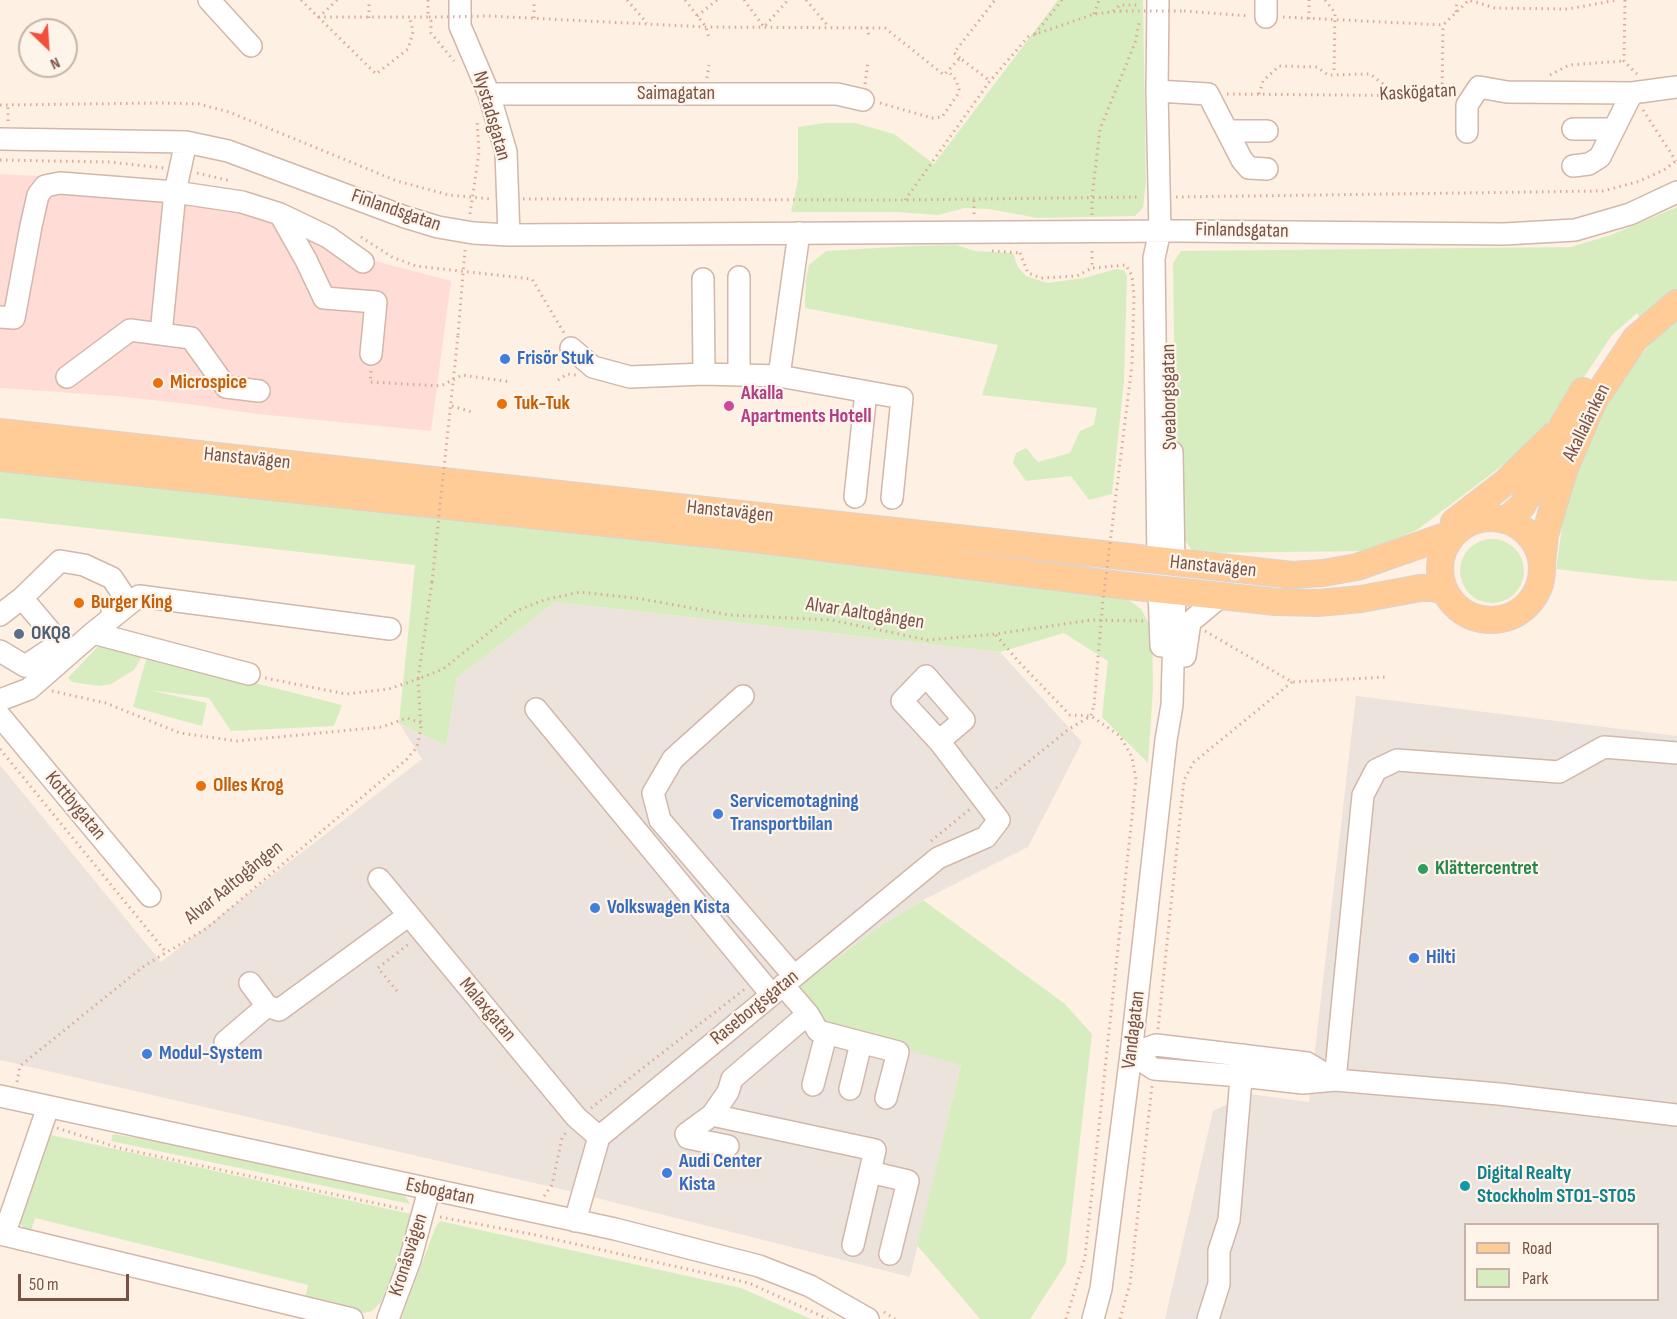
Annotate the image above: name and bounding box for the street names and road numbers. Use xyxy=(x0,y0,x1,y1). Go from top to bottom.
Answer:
street label: Nystadsgatan xyxy=(467,69,515,163)
street label: Kaskögatan xyxy=(1379,79,1457,107)
street label: Saimagatan xyxy=(637,82,715,106)
street label: Finlandsgatan xyxy=(348,184,444,238)
street label: Finlandsgatan xyxy=(1195,218,1289,244)
street label: Sveaborgsgatan xyxy=(1157,344,1183,450)
street label: Akallalänken xyxy=(1558,380,1616,466)
street label: Hanstavägen xyxy=(203,443,291,475)
street label: Hanstavägen xyxy=(686,496,774,528)
street label: Hanstavägen xyxy=(1169,551,1257,583)
street label: Alvar Aaltogången xyxy=(804,593,926,635)
street label: Kottbygatan xyxy=(39,767,111,845)
street label: Alvar Aaltogången xyxy=(180,836,288,930)
street label: Raseborgsgatan xyxy=(706,965,804,1051)
street label: Malaxgatan xyxy=(453,973,521,1047)
street label: Vandagatan xyxy=(1117,990,1151,1070)
street label: Esbogatan xyxy=(403,1173,477,1211)
street label: Kronåsvägen xyxy=(384,1211,434,1299)

